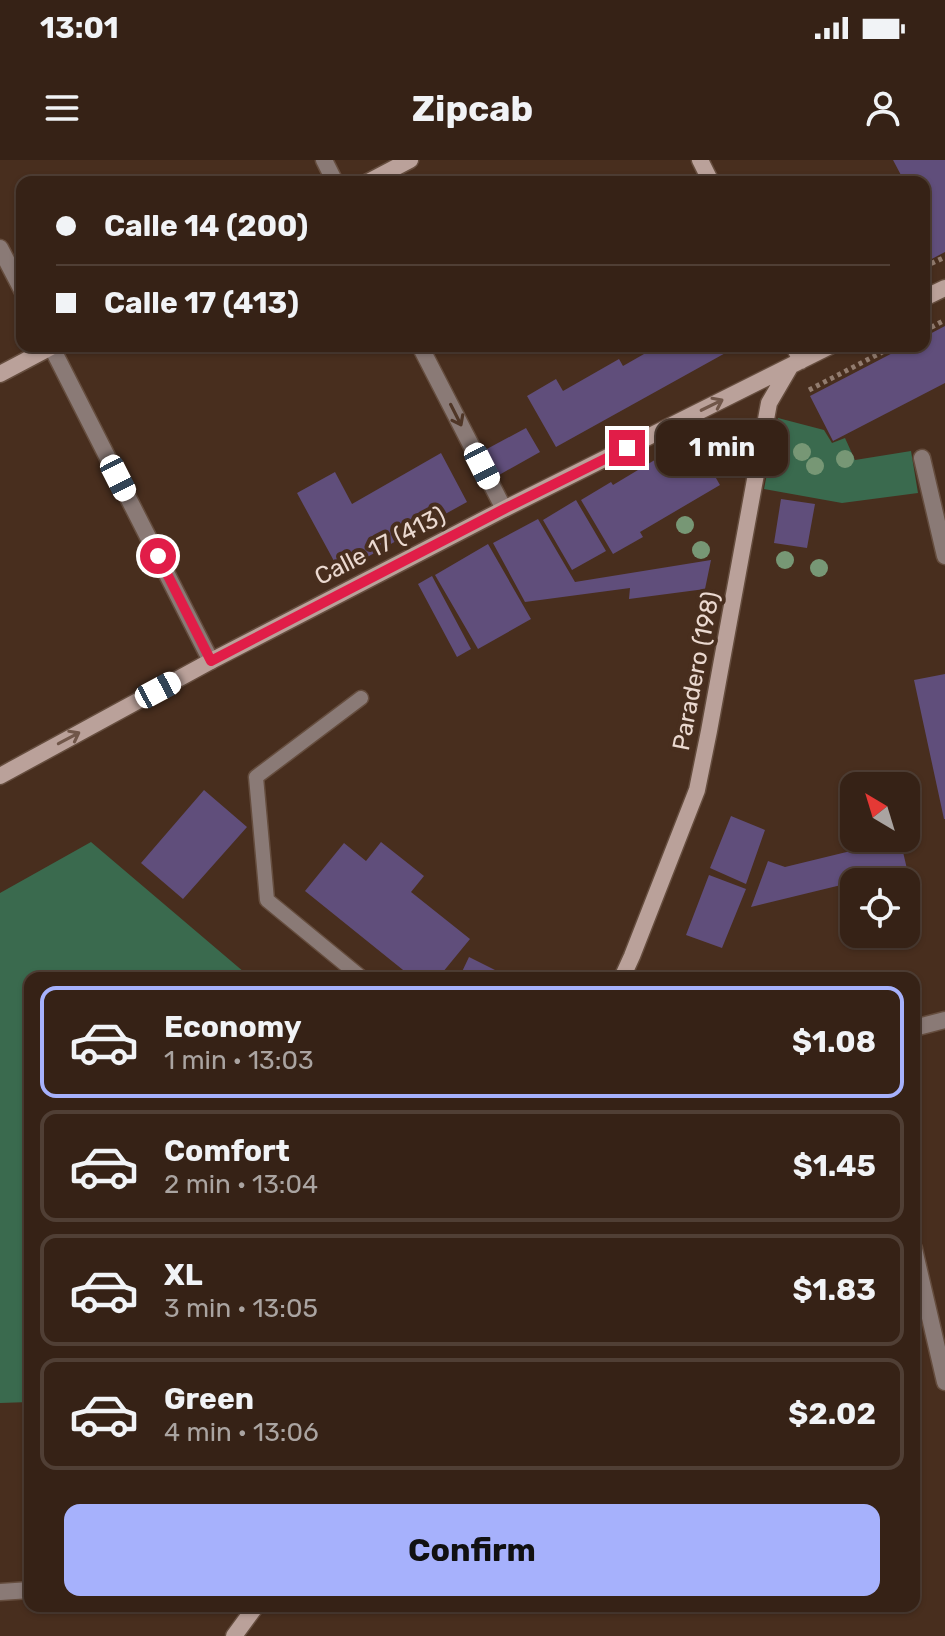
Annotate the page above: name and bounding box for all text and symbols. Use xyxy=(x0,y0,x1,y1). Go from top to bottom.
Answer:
text: 13:01 xyxy=(40,10,119,46)
icon: menu xyxy=(40,86,84,130)
icon: person xyxy=(861,86,905,130)
text: Zipcab xyxy=(412,87,533,130)
text: Calle 14 (200) xyxy=(104,208,308,244)
text: Calle 17 (413) xyxy=(104,285,299,321)
one-way arrow xyxy=(700,397,724,412)
one-way arrow xyxy=(448,403,464,427)
callout: 1 min xyxy=(655,420,787,476)
route end xyxy=(609,430,645,466)
text: 1 min xyxy=(689,432,755,463)
car xyxy=(460,439,504,493)
car xyxy=(96,451,140,505)
street label: Calle 17 (413) xyxy=(310,501,450,591)
route start xyxy=(140,538,176,574)
street label: Paradero (198) xyxy=(667,589,725,753)
car xyxy=(131,668,185,712)
one-way arrow xyxy=(56,730,80,746)
north arrow xyxy=(840,772,920,852)
map controls xyxy=(840,772,920,948)
button: locate xyxy=(840,868,920,948)
icon: car xyxy=(68,1006,140,1078)
text: Economy xyxy=(164,1009,302,1045)
text: $1.08 xyxy=(792,1024,876,1060)
text: 1 min · 13:03 xyxy=(164,1045,314,1076)
icon: car xyxy=(68,1130,140,1202)
text: Comfort xyxy=(164,1133,290,1169)
text: $1.45 xyxy=(793,1148,876,1184)
text: 2 min · 13:04 xyxy=(164,1169,318,1200)
icon: car xyxy=(68,1254,140,1326)
text: XL xyxy=(164,1257,203,1293)
text: $1.83 xyxy=(793,1272,876,1308)
text: 3 min · 13:05 xyxy=(164,1293,318,1324)
icon: car xyxy=(68,1378,140,1450)
text: Green xyxy=(164,1381,254,1417)
text: $2.02 xyxy=(788,1396,876,1432)
text: 4 min · 13:06 xyxy=(164,1417,319,1448)
button: Confirm xyxy=(64,1504,880,1596)

